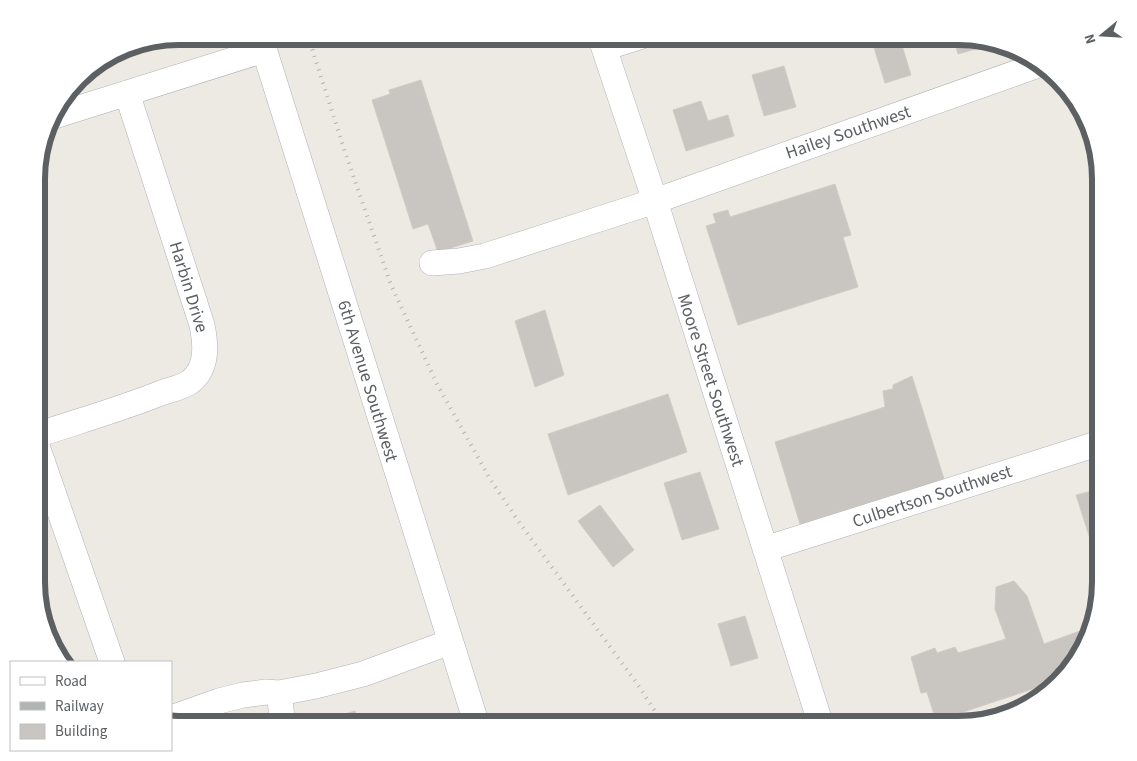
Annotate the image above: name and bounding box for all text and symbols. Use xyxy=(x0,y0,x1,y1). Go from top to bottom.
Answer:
north arrow xyxy=(1077,10,1127,60)
text: N xyxy=(1080,31,1102,46)
street label: Hailey Southwest xyxy=(782,99,914,166)
street label: Harbin Drive xyxy=(163,239,214,336)
street label: Moore Street Southwest xyxy=(671,291,750,470)
street label: 6th Avenue Southwest xyxy=(331,297,404,465)
street label: Culbertson Southwest xyxy=(849,459,1015,534)
legend xyxy=(10,661,172,751)
text: Road xyxy=(55,671,87,692)
text: Railway xyxy=(55,696,104,717)
text: Building xyxy=(55,721,108,742)

